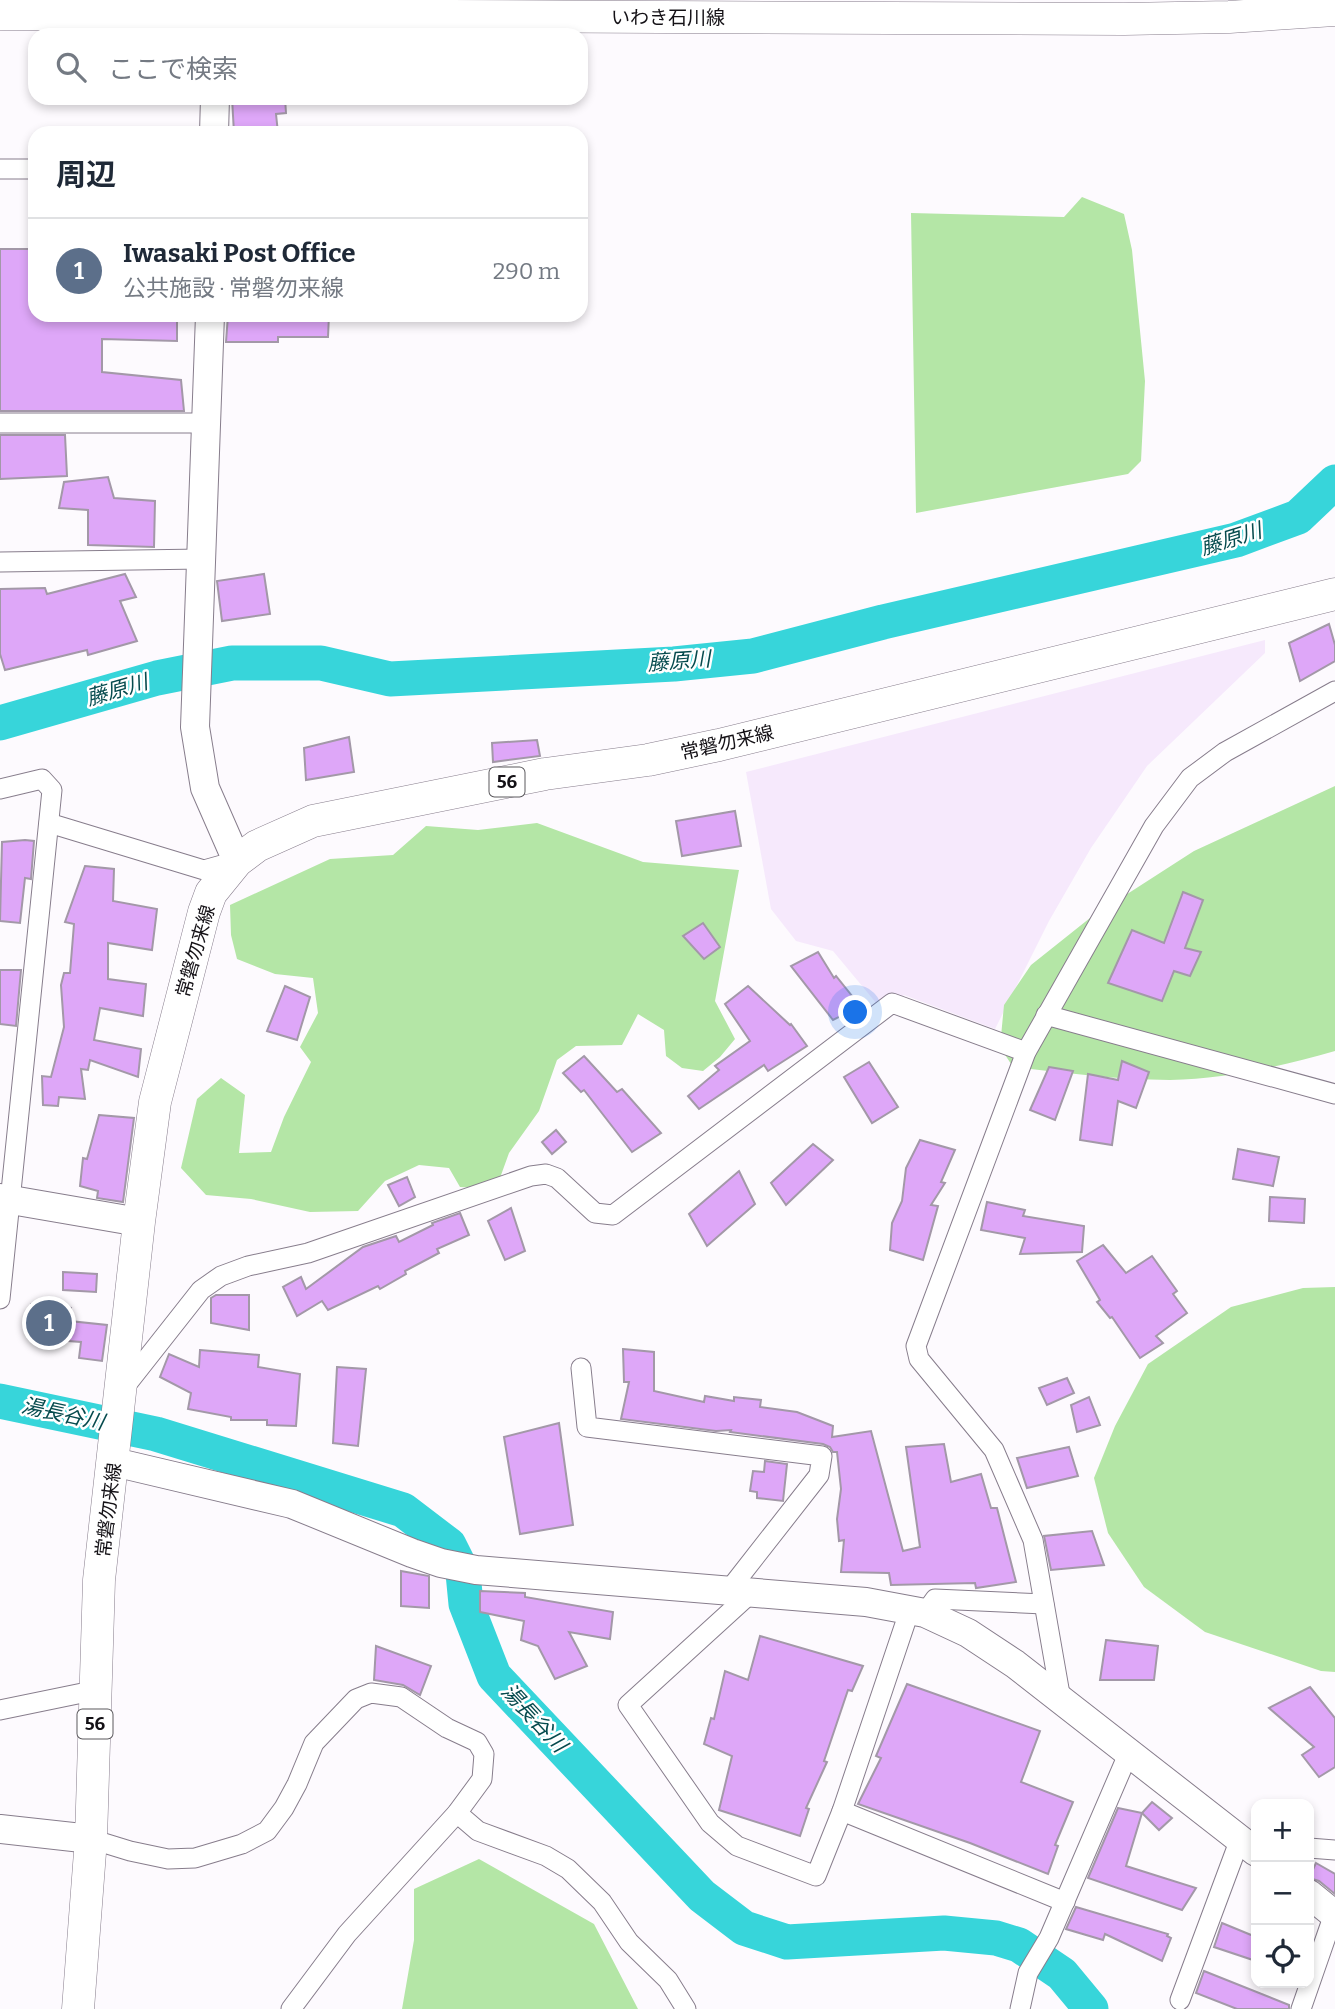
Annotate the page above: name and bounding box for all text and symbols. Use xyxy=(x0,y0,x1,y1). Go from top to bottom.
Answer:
street label: いわき石川線 xyxy=(611,6,725,29)
search box xyxy=(28,28,588,105)
icon: search xyxy=(52,48,90,86)
text: ここで検索 xyxy=(108,54,238,85)
text: 周辺 xyxy=(56,157,116,193)
text: Iwasaki Post Office xyxy=(123,238,355,269)
text: 1 xyxy=(74,257,84,285)
text: 290 m xyxy=(493,257,560,285)
text: 公共施設 · 常磐勿来線 xyxy=(123,274,344,302)
water label: 藤原川 xyxy=(1197,517,1267,561)
water label: 藤原川 xyxy=(647,646,713,676)
water label: 藤原川 xyxy=(83,668,153,711)
street label: 常磐勿来線 xyxy=(678,721,776,764)
road number: 56 xyxy=(490,768,524,796)
street label: 常磐勿来線 xyxy=(171,902,220,1000)
your location xyxy=(838,995,872,1029)
pin: 1 xyxy=(26,1297,72,1349)
water label: 湯長谷川 xyxy=(19,1393,109,1436)
street label: 常磐勿来線 xyxy=(91,1462,126,1559)
water label: 湯長谷川 xyxy=(496,1678,574,1759)
road number: 56 xyxy=(78,1709,112,1738)
map controls xyxy=(1251,1799,1314,1988)
button: + xyxy=(1251,1799,1314,1862)
button: − xyxy=(1251,1862,1314,1925)
button: locate xyxy=(1251,1925,1314,1988)

